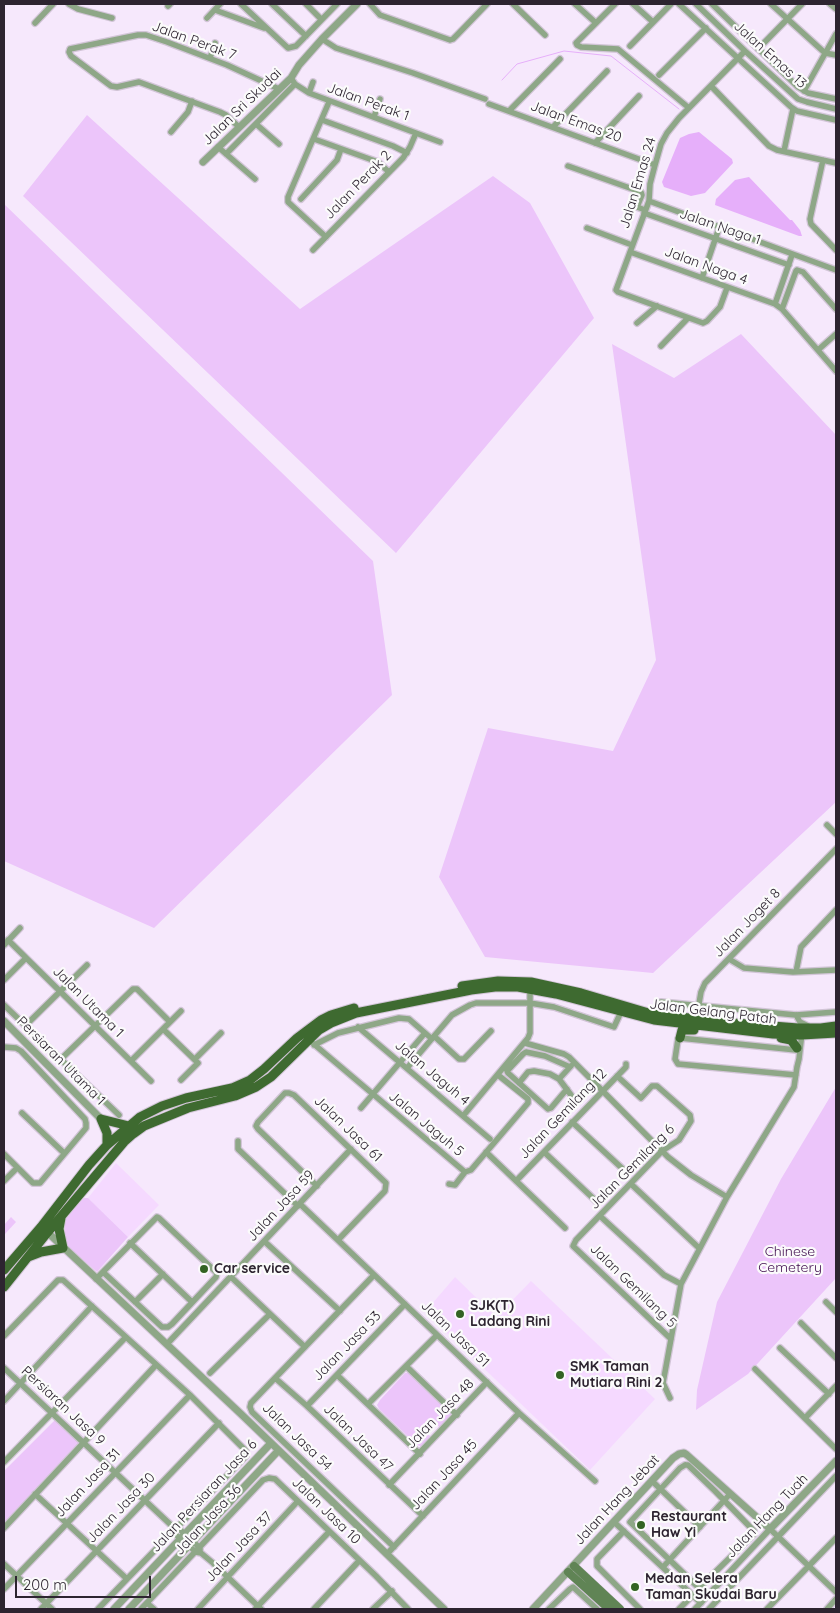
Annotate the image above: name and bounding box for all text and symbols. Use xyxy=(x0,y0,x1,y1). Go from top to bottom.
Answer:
street label: Jalan Perak 7 xyxy=(150,18,238,64)
street label: Jalan Emas 13 xyxy=(730,18,810,92)
street label: Jalan Sri Skudai xyxy=(199,65,285,149)
street label: Jalan Perak 1 xyxy=(325,79,411,125)
street label: Jalan Emas 20 xyxy=(528,98,624,146)
street label: Jalan Emas 24 xyxy=(616,135,660,231)
street label: Jalan Perak 2 xyxy=(321,147,395,223)
street label: Jalan Naga 1 xyxy=(677,205,763,249)
street label: Jalan Naga 4 xyxy=(662,243,750,289)
street label: Jalan Joget 8 xyxy=(710,885,784,961)
street label: Jalan Utama 1 xyxy=(49,963,127,1041)
street label: Jalan Gelang Patah xyxy=(648,996,778,1028)
street label: Persiaran Utama 1 xyxy=(13,1013,109,1109)
street label: Jalan Jaguh 4 xyxy=(391,1037,473,1109)
street label: Jalan Gemilang 12 xyxy=(516,1065,610,1163)
street label: Jalan Jaguh 5 xyxy=(385,1088,467,1160)
street label: Jalan Jasa 61 xyxy=(310,1092,386,1166)
street label: Jalan Gemilang 6 xyxy=(586,1121,678,1213)
street label: Jalan Jasa 59 xyxy=(244,1167,318,1245)
street label: Jalan Gemilang 5 xyxy=(586,1241,680,1331)
park label: Chinese Cemetery xyxy=(758,1244,822,1276)
place label: Car service xyxy=(214,1261,290,1277)
marker: Car service xyxy=(198,1263,210,1275)
street label: Jalan Jasa 51 xyxy=(417,1297,493,1371)
place label: SJK(T) Ladang Rini xyxy=(470,1298,550,1330)
street label: Jalan Jasa 53 xyxy=(310,1308,384,1384)
marker: SJK(T) Ladang Rini xyxy=(454,1308,466,1320)
place label: SMK Taman Mutiara Rini 2 xyxy=(570,1359,663,1391)
street label: Persiaran Jasa 9 xyxy=(18,1363,108,1449)
marker: SMK Taman Mutiara Rini 2 xyxy=(554,1369,566,1381)
street label: Jalan Jasa 48 xyxy=(403,1376,477,1452)
street label: Jalan Jasa 54 xyxy=(259,1399,335,1475)
street label: Jalan Jasa 47 xyxy=(320,1401,396,1475)
street label: Jalan Persiaran Jasa 6 xyxy=(147,1436,261,1556)
street label: Jalan Jasa 45 xyxy=(407,1436,481,1514)
street label: Jalan Jasa 31 xyxy=(52,1445,124,1521)
street label: Jalan Hang Jebat xyxy=(571,1452,663,1548)
street label: Jalan Jasa 30 xyxy=(83,1469,159,1547)
street label: Jalan Hang Tuah xyxy=(723,1470,811,1562)
street label: Jalan Jasa 10 xyxy=(288,1474,364,1548)
street label: Jalan Jasa 36 xyxy=(171,1481,245,1559)
street label: Jalan Jasa 37 xyxy=(202,1508,276,1586)
place label: Restaurant Haw Yi xyxy=(651,1509,727,1541)
marker: Restaurant Haw Yi xyxy=(635,1519,647,1531)
scale bar xyxy=(18,1566,154,1598)
place label: Medan Selera Taman Skudai Baru xyxy=(645,1571,777,1604)
text: 200 m xyxy=(23,1575,67,1594)
marker: Medan Selera Taman Skudai Baru xyxy=(629,1581,641,1593)

